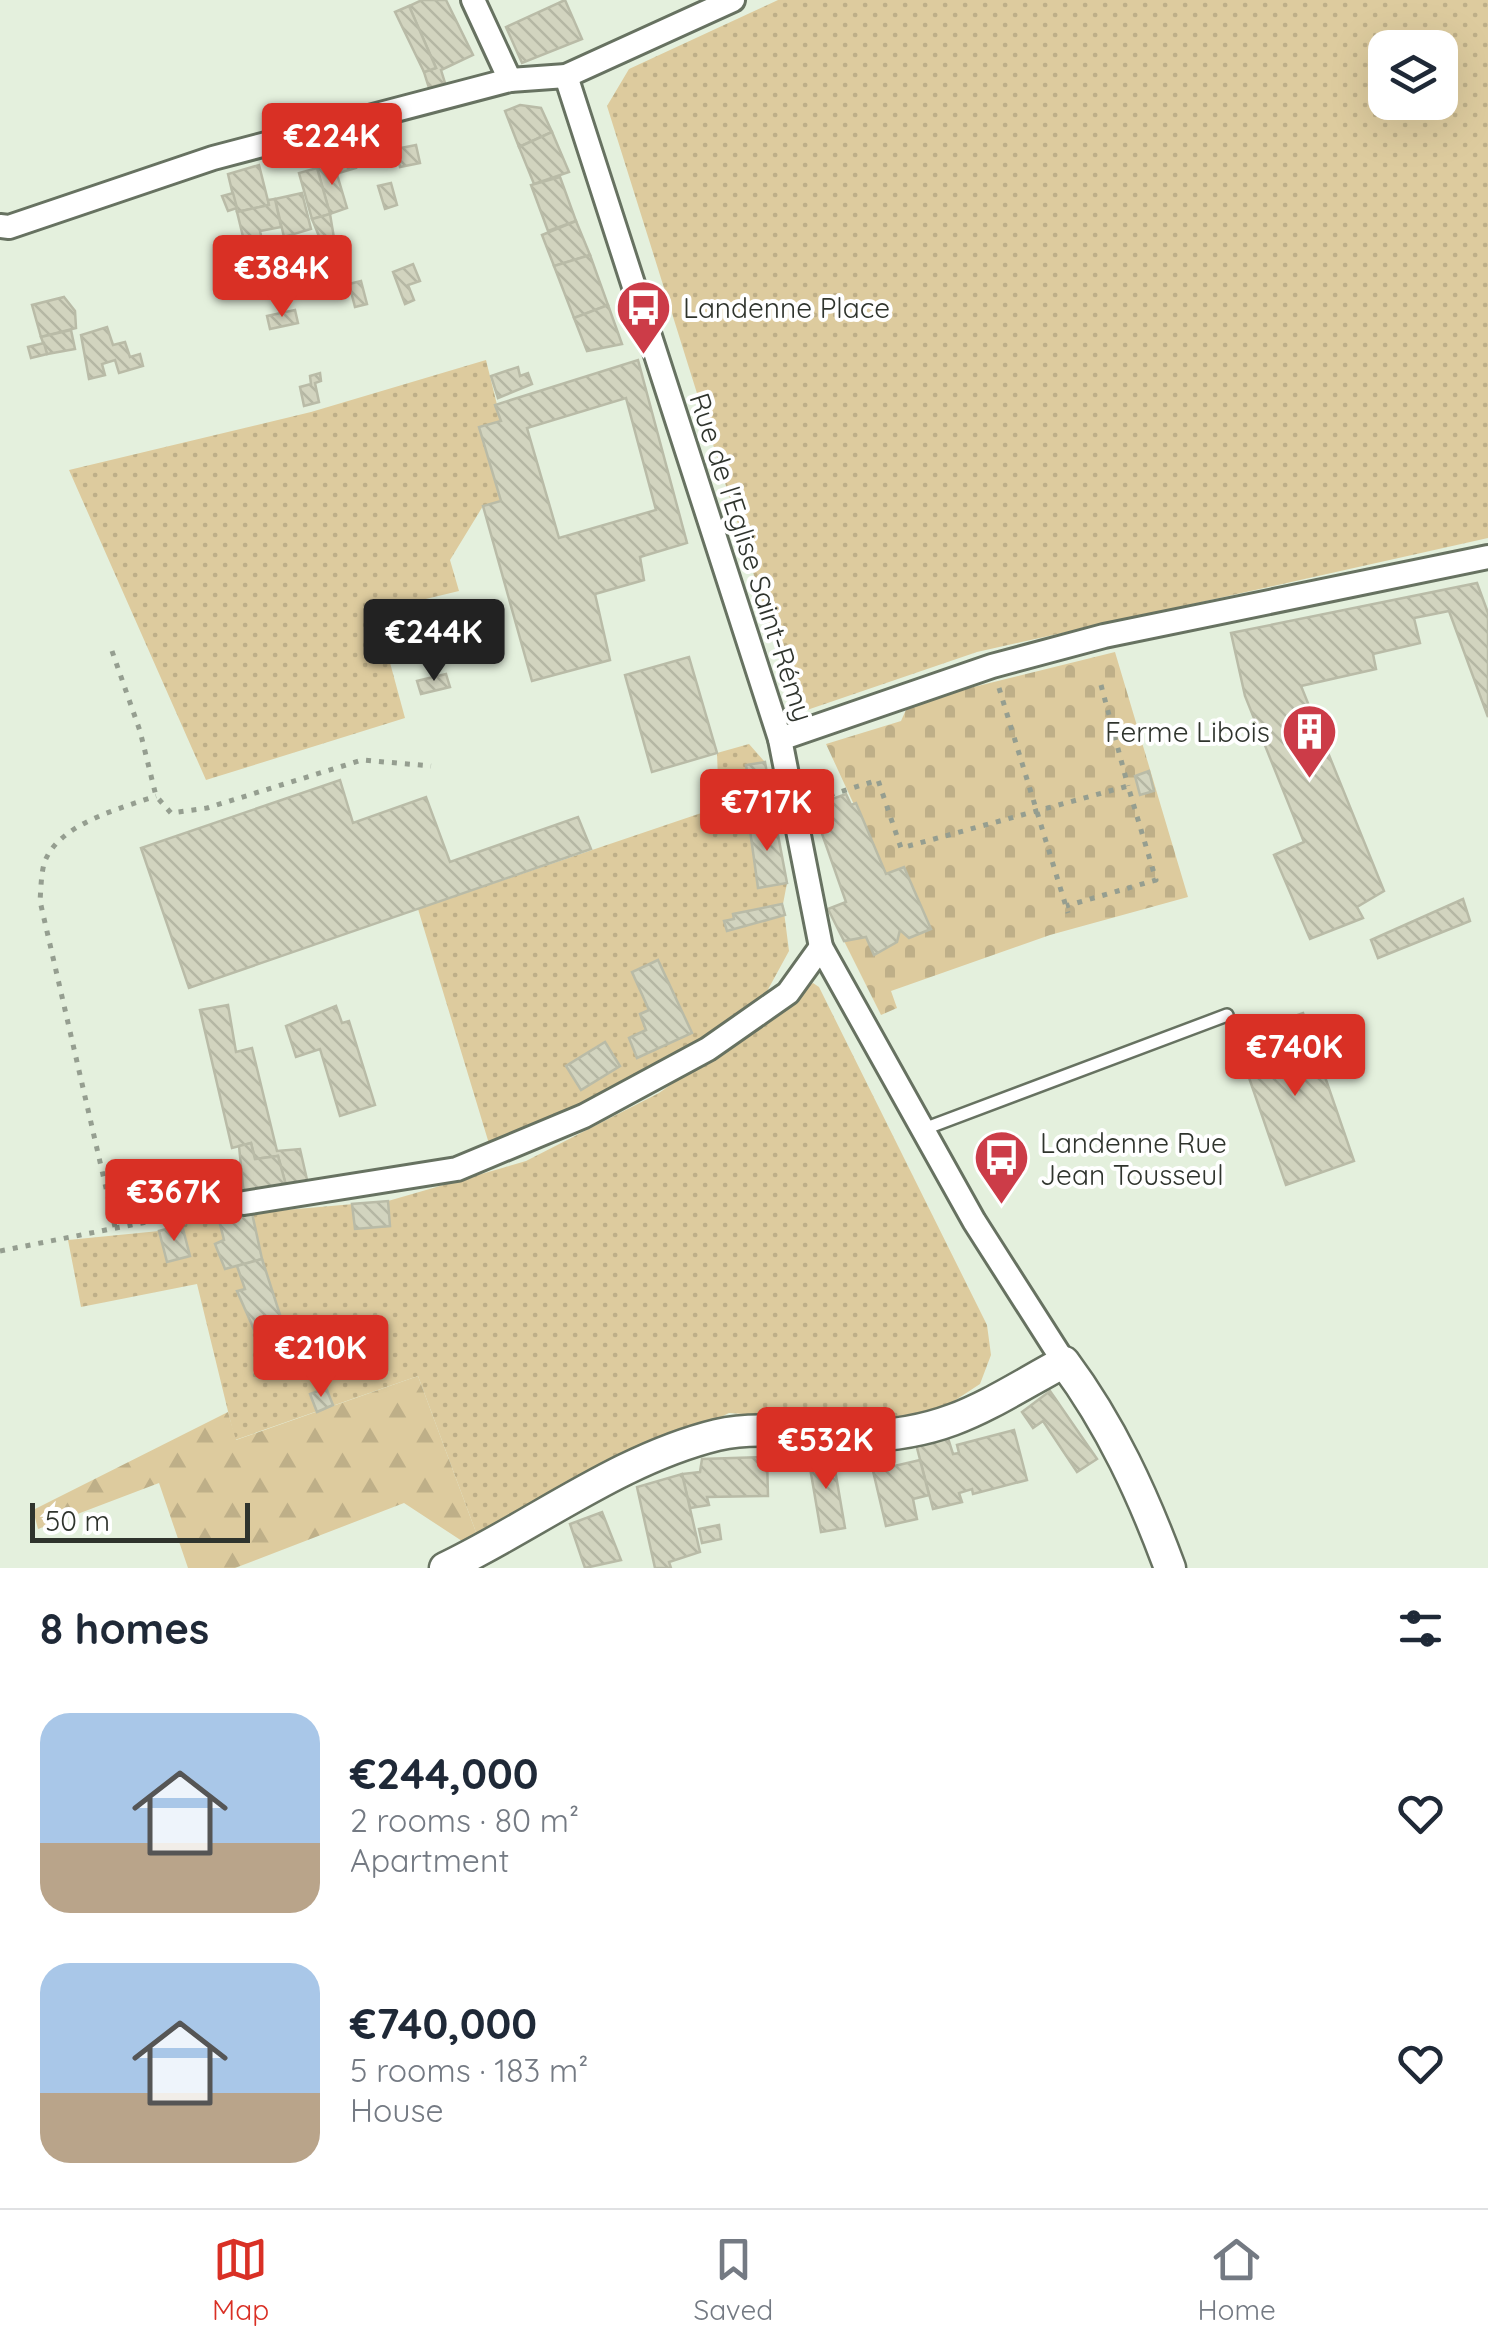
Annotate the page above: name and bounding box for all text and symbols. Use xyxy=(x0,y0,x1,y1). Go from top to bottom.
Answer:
map controls xyxy=(1368,30,1458,120)
button: layers xyxy=(1368,30,1458,120)
pin: €224K xyxy=(262,103,402,188)
text: €224K xyxy=(284,115,380,155)
pin: €384K xyxy=(212,235,352,320)
text: €384K xyxy=(235,247,329,287)
bus stop icon: Landenne Place xyxy=(614,277,674,356)
place label: Landenne Place xyxy=(683,290,890,325)
street label: Rue de l'Eglise Saint-Rémy xyxy=(682,388,822,726)
pin: €244K xyxy=(364,599,504,684)
text: €244K xyxy=(386,611,482,651)
building icon: Ferme Libois xyxy=(1279,701,1339,780)
place label: Ferme Libois xyxy=(1105,714,1270,749)
pin: €717K xyxy=(697,769,837,854)
text: €717K xyxy=(722,781,812,821)
pin: €740K xyxy=(1225,1014,1365,1099)
text: €740K xyxy=(1247,1026,1343,1066)
place label: Landenne Rue Jean Tousseul xyxy=(1040,1125,1227,1192)
bus stop icon: Landenne Rue Jean Tousseul xyxy=(971,1128,1031,1207)
pin: €367K xyxy=(104,1159,244,1244)
text: €367K xyxy=(127,1171,221,1211)
pin: €210K xyxy=(251,1315,391,1400)
text: €210K xyxy=(275,1327,367,1367)
pin: €532K xyxy=(756,1407,896,1492)
text: €532K xyxy=(779,1419,873,1459)
scale bar xyxy=(30,1498,250,1542)
text: 50 m xyxy=(45,1503,110,1538)
icon: filters xyxy=(1393,1601,1448,1656)
text: 8 homes xyxy=(40,1602,209,1655)
text: €244,000 xyxy=(350,1747,539,1800)
icon: home xyxy=(120,1753,240,1873)
icon: heart xyxy=(1393,1786,1448,1841)
text: 2 rooms · 80 m² xyxy=(350,1800,579,1840)
text: Apartment xyxy=(350,1840,509,1880)
text: €740,000 xyxy=(350,1997,537,2050)
icon: home xyxy=(120,2003,240,2123)
icon: heart xyxy=(1393,2036,1448,2091)
text: 5 rooms · 183 m² xyxy=(350,2050,588,2090)
text: House xyxy=(350,2090,444,2130)
tab: Map xyxy=(212,2232,269,2327)
tab: Saved xyxy=(693,2232,773,2327)
tab: Home xyxy=(1197,2232,1276,2327)

